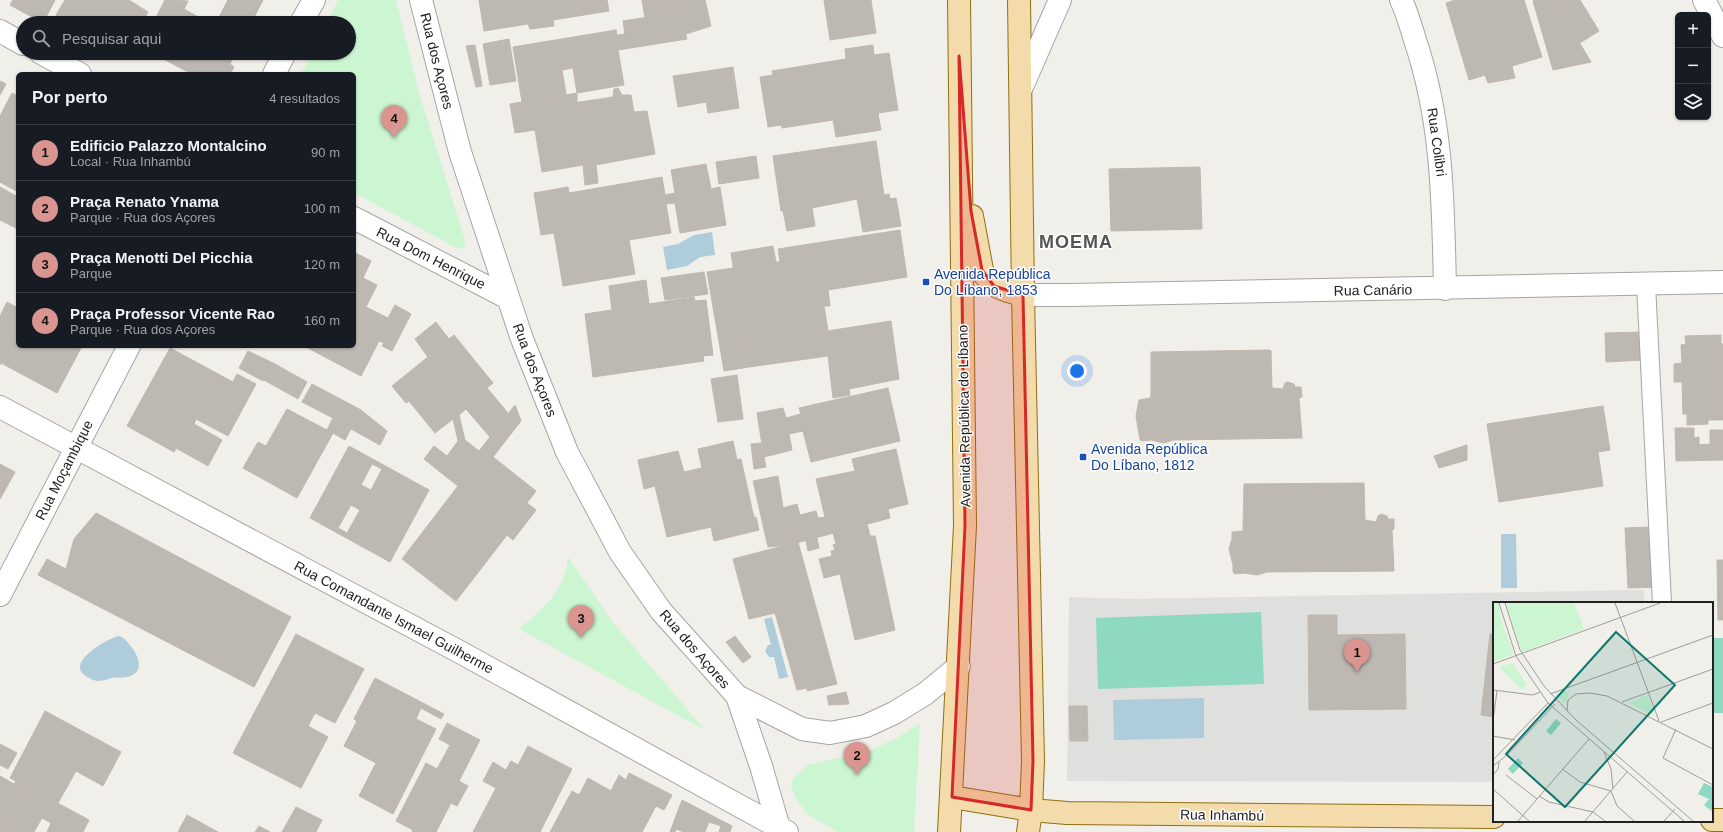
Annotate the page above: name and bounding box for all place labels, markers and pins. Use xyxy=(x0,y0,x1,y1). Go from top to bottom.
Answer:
pin: 4 xyxy=(381,105,407,138)
place label: Avenida República Do Líbano, 1853 xyxy=(934,266,1051,298)
marker: Avenida República Do Líbano, 1853 xyxy=(921,277,931,287)
place label: Avenida República Do Líbano, 1812 xyxy=(1091,441,1208,473)
marker: Avenida República Do Líbano, 1812 xyxy=(1078,452,1088,462)
pin: 3 xyxy=(568,605,594,638)
pin: 1 xyxy=(1344,639,1370,672)
pin: 2 xyxy=(844,742,870,775)

